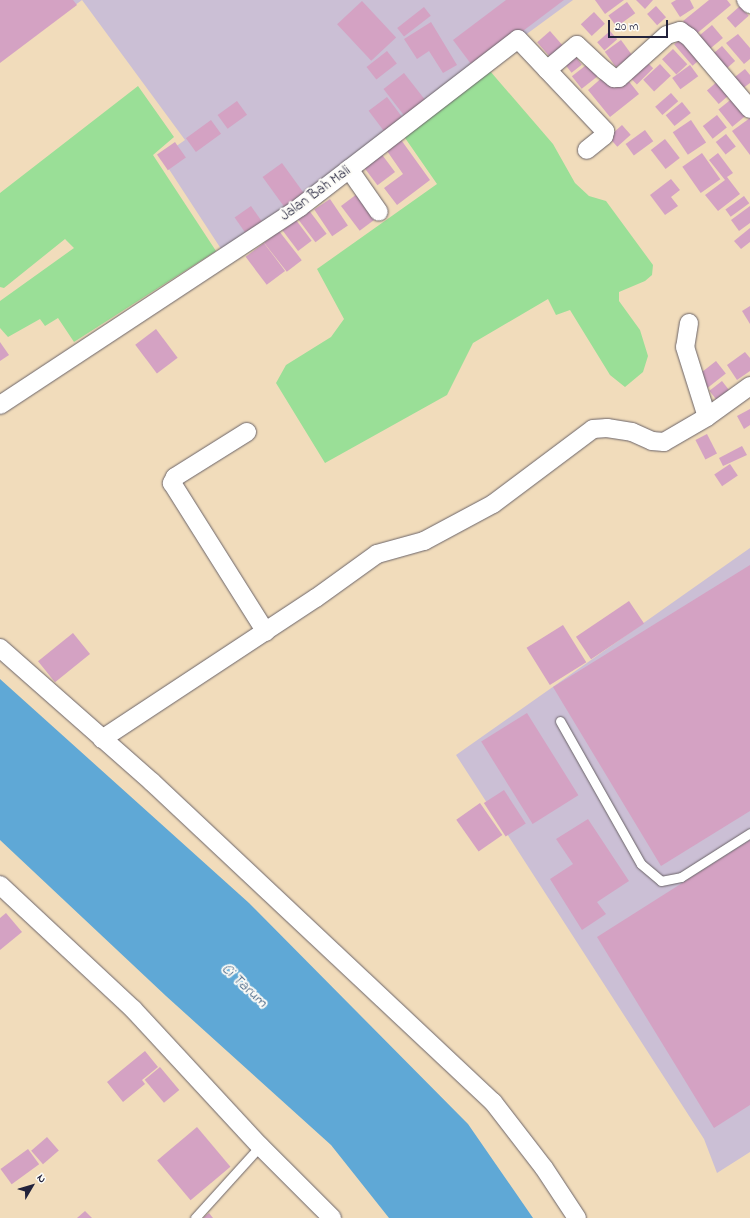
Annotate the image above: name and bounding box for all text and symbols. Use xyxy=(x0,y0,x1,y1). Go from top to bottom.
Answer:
scale bar xyxy=(610,12,670,38)
text: 20 m xyxy=(615,18,638,36)
street label: Jalan Bah Mali xyxy=(278,163,354,225)
water label: Ci Tarum xyxy=(217,960,271,1012)
north arrow xyxy=(12,1166,52,1206)
text: N xyxy=(33,1171,50,1186)

